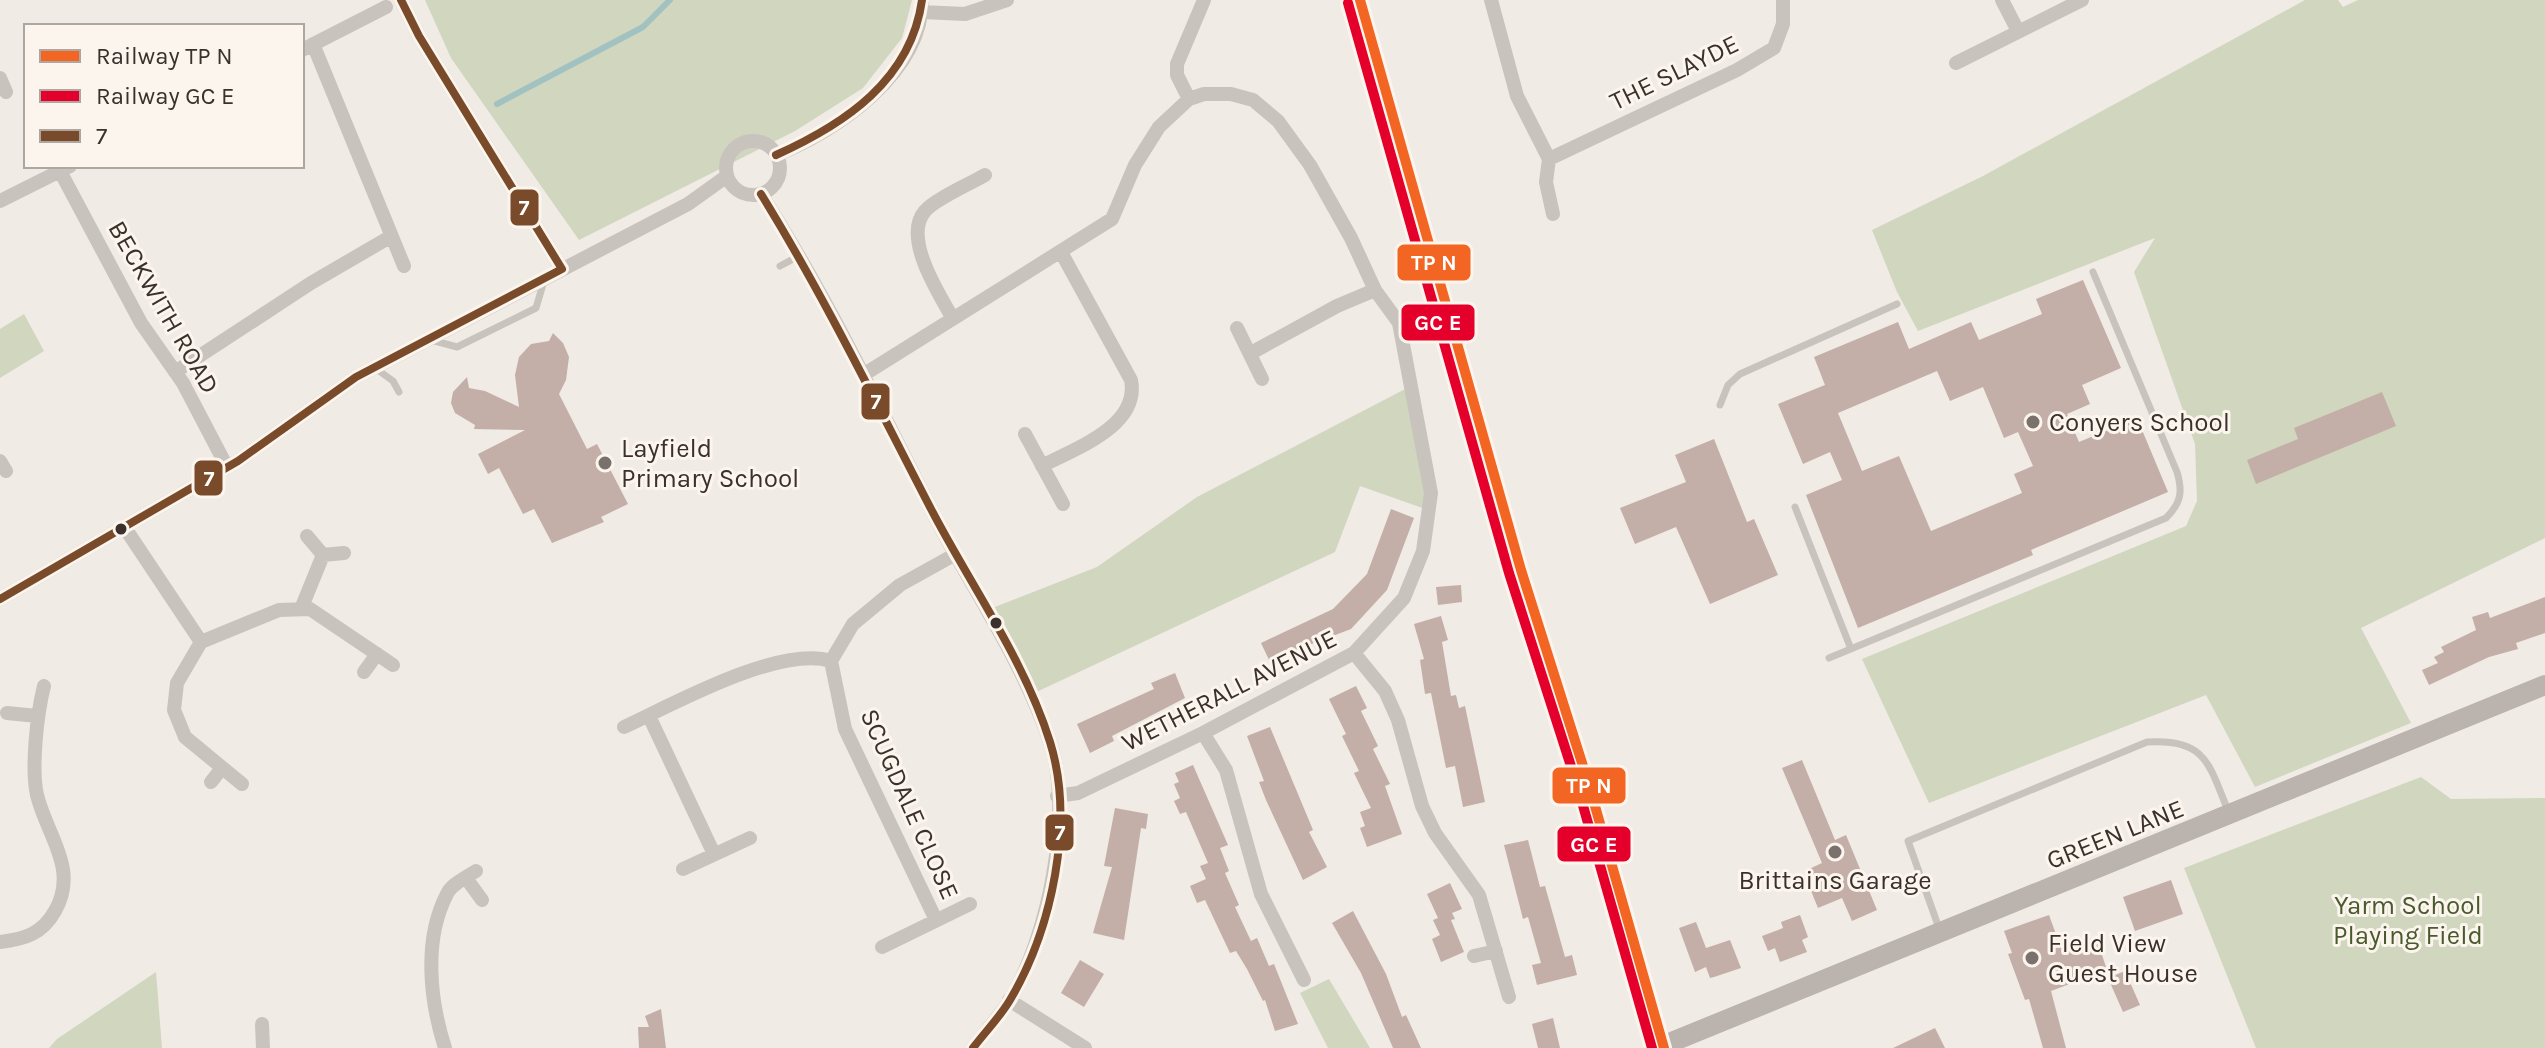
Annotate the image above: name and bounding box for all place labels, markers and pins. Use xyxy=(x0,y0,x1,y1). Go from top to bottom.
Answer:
place label: Conyers School xyxy=(2049,407,2230,438)
marker: Conyers School xyxy=(2024,413,2042,431)
place label: Layfield Primary School xyxy=(621,433,799,494)
marker: Layfield Primary School xyxy=(596,454,614,472)
unlabelled marker xyxy=(113,521,129,537)
unlabelled marker xyxy=(988,615,1004,631)
marker: Brittains Garage xyxy=(1826,843,1844,861)
place label: Brittains Garage xyxy=(1738,865,1932,896)
place label: Field View Guest House xyxy=(2048,928,2198,989)
marker: Field View Guest House xyxy=(2023,949,2041,967)

